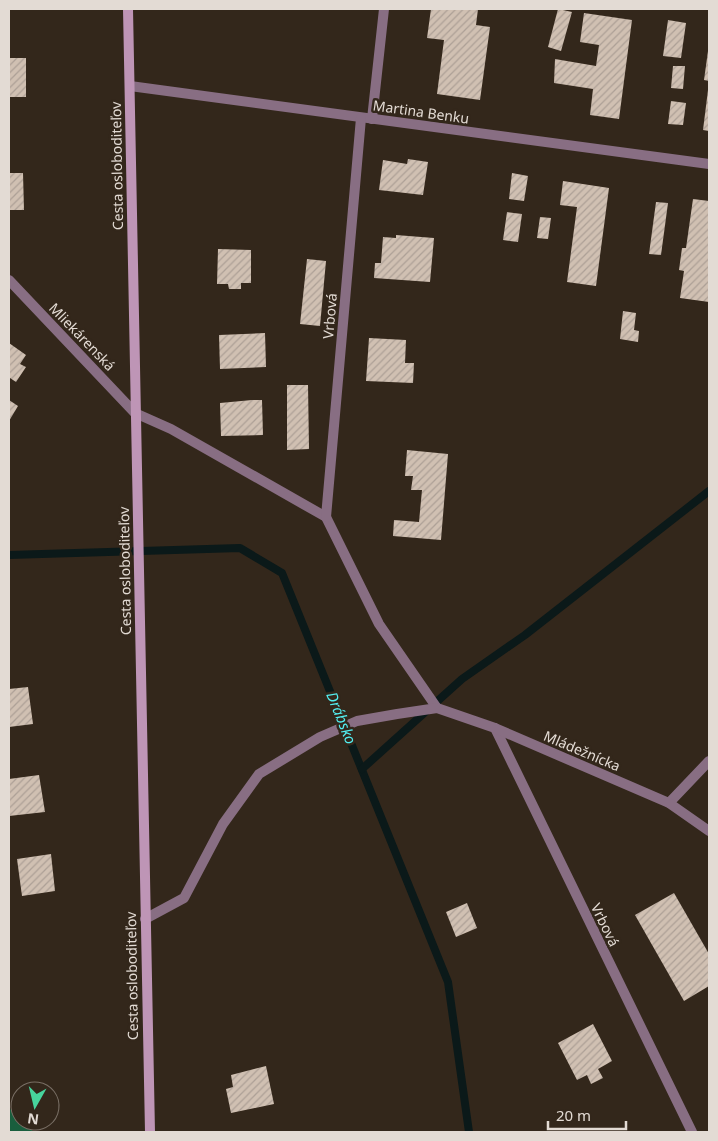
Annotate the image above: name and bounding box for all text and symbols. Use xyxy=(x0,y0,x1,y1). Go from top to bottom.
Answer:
street label: Martina Benku xyxy=(372,95,470,128)
street label: Cesta osloboditeľov xyxy=(106,101,127,230)
street label: Vrbová xyxy=(318,292,341,340)
street label: Mliekárenská xyxy=(45,299,119,375)
street label: Cesta osloboditeľov xyxy=(114,506,135,635)
water label: Drábsko xyxy=(322,688,361,747)
street label: Mládežnícka xyxy=(541,726,623,775)
street label: Vrbová xyxy=(587,900,624,950)
street label: Cesta osloboditeľov xyxy=(121,911,142,1040)
north arrow xyxy=(10,1081,60,1131)
scale bar xyxy=(548,1098,626,1130)
text: 20 m xyxy=(556,1105,591,1125)
text: N xyxy=(26,1109,40,1130)

